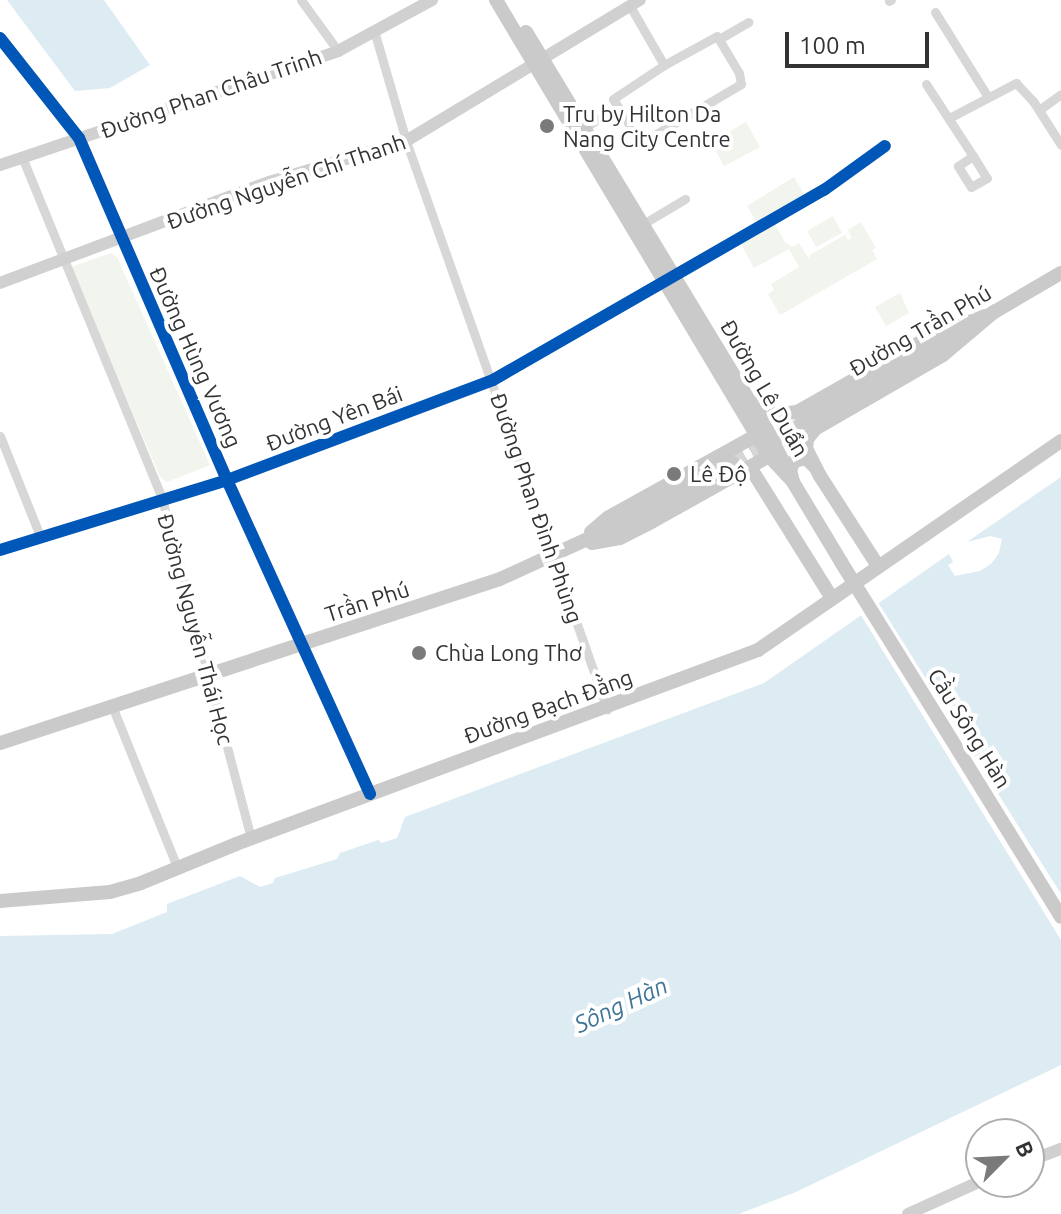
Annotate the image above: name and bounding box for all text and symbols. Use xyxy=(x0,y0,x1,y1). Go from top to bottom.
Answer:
scale bar xyxy=(789,16,933,66)
text: 100 m xyxy=(799,32,866,59)
street label: Đường Phan Châu Trinh xyxy=(97,43,325,143)
place label: Tru by Hilton Da Nang City Centre xyxy=(563,100,731,152)
marker: Tru by Hilton Da Nang City Centre xyxy=(538,117,556,135)
street label: Đường Nguyễn Chí Thanh xyxy=(163,128,409,234)
street label: Đường Hùng Vương xyxy=(144,263,248,451)
street label: Đường Trần Phú xyxy=(845,279,995,381)
street label: Đường Lê Duẩn xyxy=(715,315,815,461)
street label: Đường Yên Bái xyxy=(262,380,406,456)
street label: Đường Phan Đình Phùng xyxy=(485,390,589,626)
place label: Lê Độ xyxy=(690,461,747,487)
marker: Lê Độ xyxy=(665,465,683,483)
street label: Đường Nguyễn Thái Học xyxy=(152,511,240,747)
street label: Trần Phú xyxy=(322,575,412,627)
place label: Chùa Long Thơ xyxy=(435,640,582,666)
marker: Chùa Long Thơ xyxy=(410,644,428,662)
street label: Đường Bạch Đằng xyxy=(460,663,636,749)
street label: Cầu Sông Hàn xyxy=(923,663,1017,793)
water label: Sông Hàn xyxy=(570,971,672,1039)
north arrow xyxy=(965,1118,1045,1198)
text: B xyxy=(1011,1137,1040,1161)

